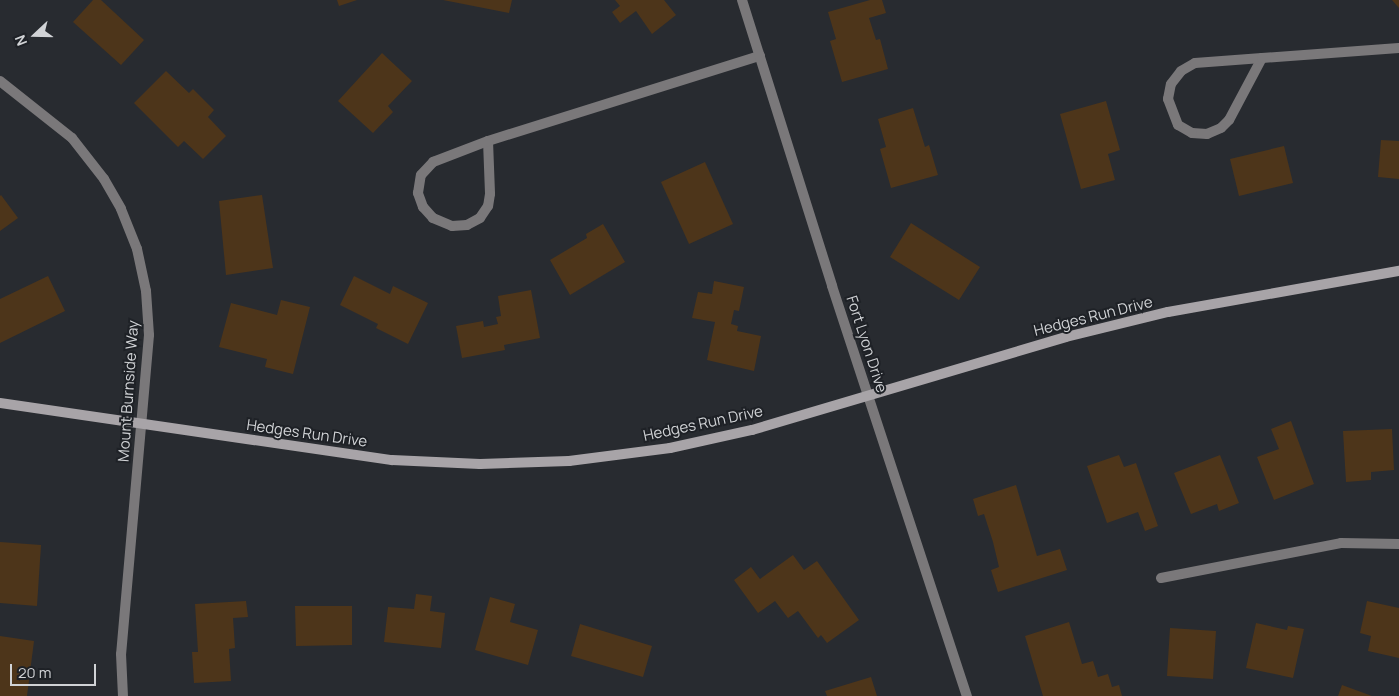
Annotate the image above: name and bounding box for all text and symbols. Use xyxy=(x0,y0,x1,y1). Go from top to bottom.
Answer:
north arrow xyxy=(10,10,60,60)
text: N xyxy=(10,32,31,49)
street label: Fort Lyon Drive xyxy=(843,293,891,395)
street label: Hedges Run Drive xyxy=(1032,293,1154,339)
street label: Mount Burnside Way xyxy=(114,320,142,462)
street label: Hedges Run Drive xyxy=(642,402,764,444)
street label: Hedges Run Drive xyxy=(245,416,369,450)
scale bar xyxy=(12,654,99,686)
text: 20 m xyxy=(18,662,51,683)

